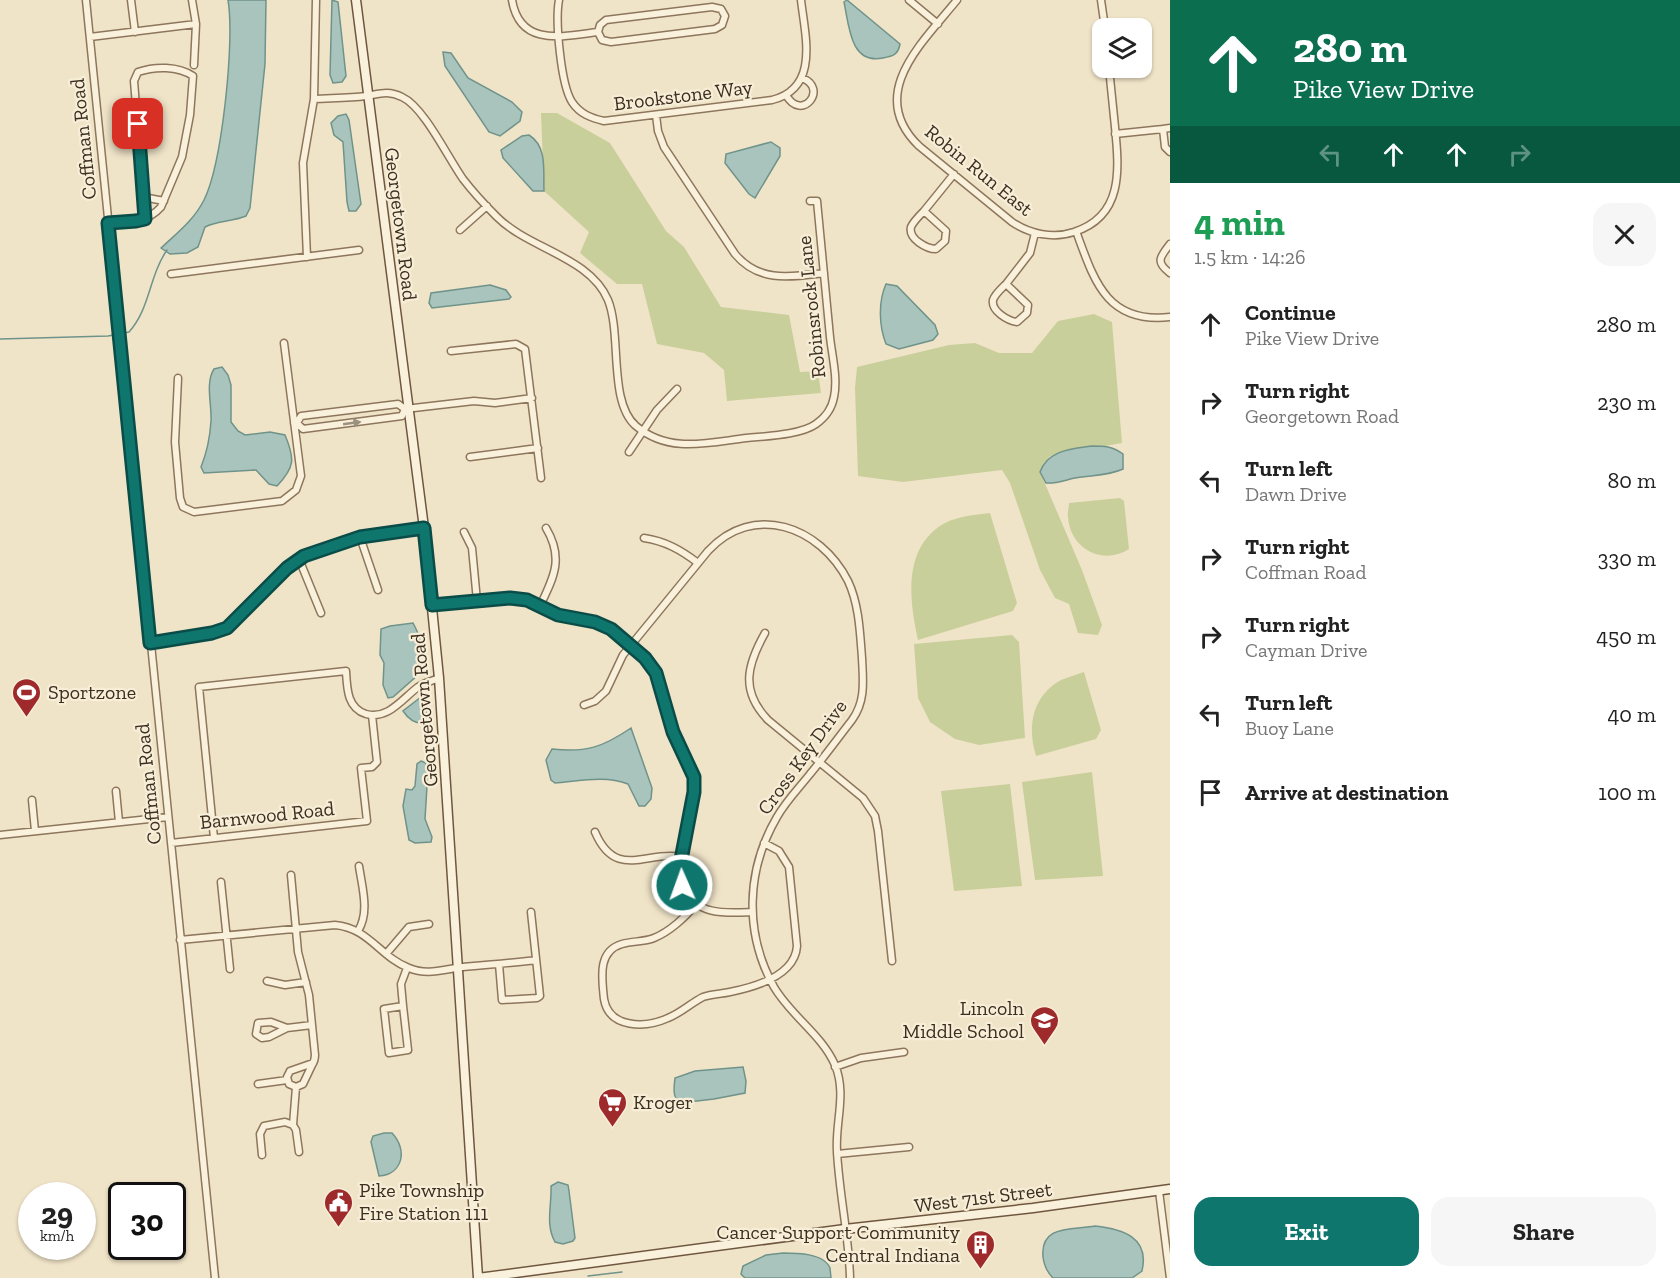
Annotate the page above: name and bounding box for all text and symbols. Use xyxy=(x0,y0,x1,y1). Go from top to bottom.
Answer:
map controls xyxy=(1092,18,1152,78)
button: layers xyxy=(1092,18,1152,78)
text: 280 m xyxy=(1293,22,1407,73)
icon: ahead xyxy=(1194,24,1272,102)
text: Pike View Drive xyxy=(1293,73,1474,105)
street label: Brookstone Way xyxy=(612,74,755,115)
street label: Coffman Road xyxy=(65,77,101,201)
pin xyxy=(112,98,163,149)
icon: arrive xyxy=(121,107,154,140)
street label: Robin Run East xyxy=(920,119,1038,221)
icon: left xyxy=(1314,138,1347,171)
icon: ahead xyxy=(1377,138,1410,171)
icon: ahead xyxy=(1440,138,1473,171)
icon: right xyxy=(1503,138,1536,171)
street label: Georgetown Road xyxy=(380,146,422,302)
text: 4 min xyxy=(1194,201,1285,244)
button: close xyxy=(1593,203,1656,266)
street label: Robinsrock Lane xyxy=(792,235,830,379)
text: 1.5 km · 14:26 xyxy=(1194,245,1306,269)
text: Continue xyxy=(1245,299,1336,326)
icon: ahead xyxy=(1194,308,1227,341)
text: 280 m xyxy=(1596,311,1656,338)
text: Pike View Drive xyxy=(1245,326,1379,350)
text: Turn right xyxy=(1245,377,1349,404)
icon: right xyxy=(1194,386,1227,419)
text: 230 m xyxy=(1597,389,1656,416)
text: Georgetown Road xyxy=(1245,404,1399,428)
one-way arrow xyxy=(343,418,362,427)
text: Turn left xyxy=(1245,455,1332,482)
icon: left xyxy=(1194,464,1227,497)
text: 80 m xyxy=(1608,467,1656,494)
text: Dawn Drive xyxy=(1245,482,1347,506)
text: Turn right xyxy=(1245,533,1349,560)
icon: right xyxy=(1194,542,1227,575)
text: 330 m xyxy=(1598,545,1656,572)
text: Coffman Road xyxy=(1245,560,1366,584)
text: Turn right xyxy=(1245,611,1349,638)
icon: right xyxy=(1194,620,1227,653)
text: 450 m xyxy=(1596,623,1656,650)
street label: Georgetown Road xyxy=(405,632,443,788)
text: Cayman Drive xyxy=(1245,638,1367,662)
sports icon: Sportzone xyxy=(11,676,43,718)
place label: Sportzone xyxy=(48,680,136,704)
text: Turn left xyxy=(1245,689,1332,716)
street label: Cross Key Drive xyxy=(752,695,852,819)
icon: left xyxy=(1194,698,1227,731)
text: 40 m xyxy=(1607,701,1656,728)
text: Buoy Lane xyxy=(1245,716,1334,740)
street label: Coffman Road xyxy=(130,722,166,846)
icon: arrive xyxy=(1194,776,1227,809)
text: Arrive at destination xyxy=(1245,779,1448,806)
text: 100 m xyxy=(1598,779,1656,806)
street label: Barnwood Road xyxy=(198,796,336,834)
position arrow xyxy=(650,853,714,917)
place label: Lincoln Middle School xyxy=(903,996,1025,1043)
school or university icon: Lincoln Middle School xyxy=(1029,1004,1061,1046)
supermarket icon: Kroger xyxy=(596,1086,628,1128)
place label: Kroger xyxy=(633,1090,693,1114)
street label: West 71st Street xyxy=(913,1177,1054,1217)
place label: Pike Township Fire Station 111 xyxy=(359,1178,489,1225)
speed limit sign: 30 xyxy=(108,1182,186,1260)
public building icon: Pike Township Fire Station 111 xyxy=(322,1186,354,1228)
text: 29 xyxy=(41,1196,73,1232)
button: Exit xyxy=(1194,1197,1419,1266)
button: Share xyxy=(1431,1197,1656,1266)
place label: Cancer Support Community Central Indiana xyxy=(717,1220,961,1267)
text: km/h xyxy=(40,1227,74,1245)
building icon: Cancer Support Community Central Indiana xyxy=(965,1228,997,1270)

